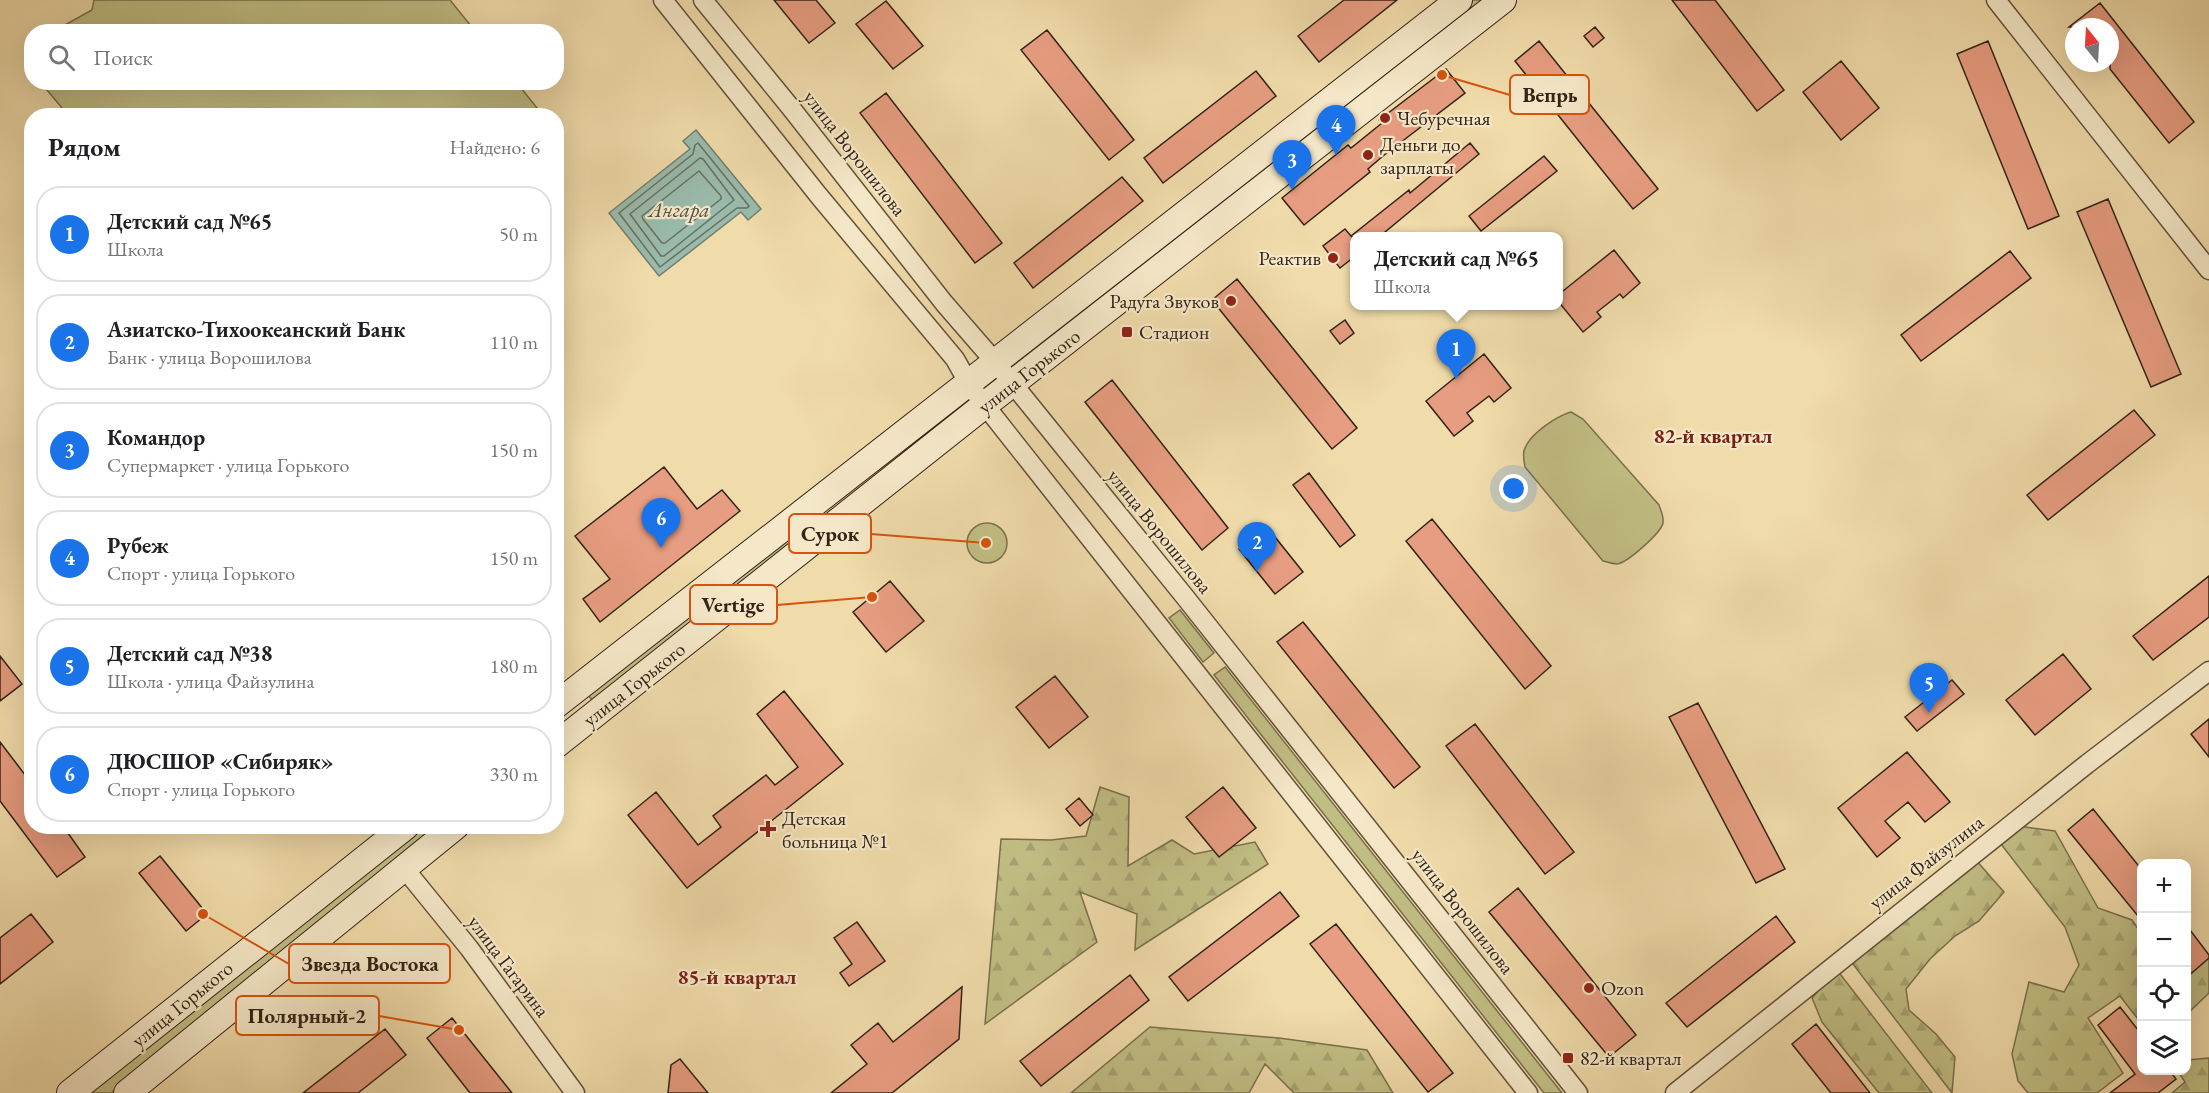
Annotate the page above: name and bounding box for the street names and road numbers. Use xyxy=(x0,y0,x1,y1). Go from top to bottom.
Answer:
street label: улица Ворошилова xyxy=(798,85,912,221)
street label: улица Горького xyxy=(972,323,1086,419)
street label: улица Ворошилова xyxy=(1102,463,1218,599)
street label: улица Горького xyxy=(577,636,691,732)
street label: улица Файзулина xyxy=(1863,809,1989,915)
street label: улица Ворошилова xyxy=(1406,843,1520,979)
street label: улица Гагарина xyxy=(462,910,556,1022)
street label: улица Горького xyxy=(126,955,238,1053)

